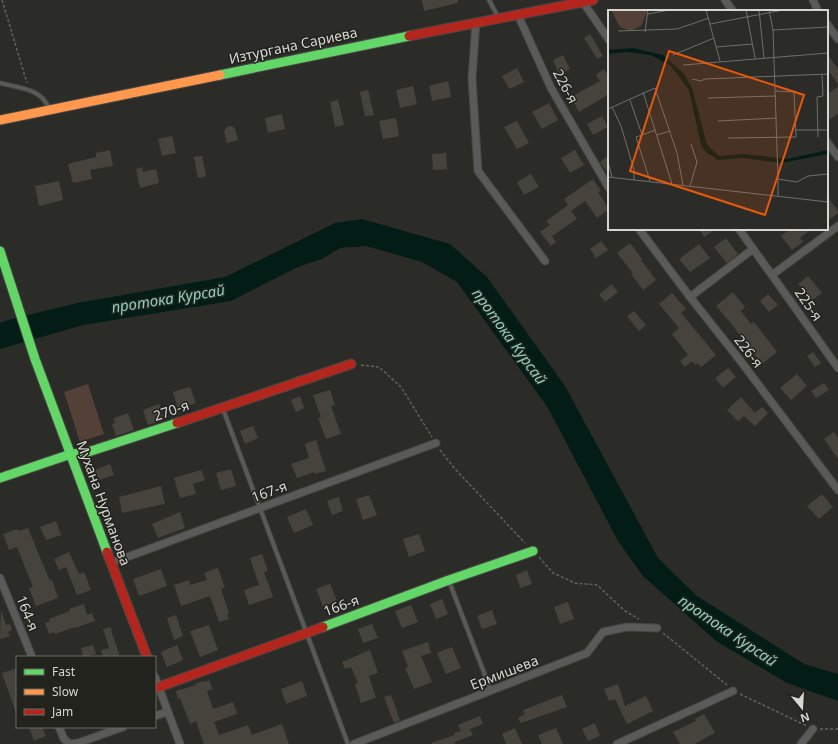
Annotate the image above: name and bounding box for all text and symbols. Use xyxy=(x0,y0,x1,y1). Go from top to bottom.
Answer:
inset map xyxy=(608,10,828,230)
street label: Изтургана Сариева xyxy=(227,22,359,68)
street label: 226-я xyxy=(549,65,583,107)
water label: протока Курсай xyxy=(110,279,226,317)
water label: протока Курсай xyxy=(468,284,552,388)
street label: 225-я xyxy=(791,284,827,324)
street label: 226-я xyxy=(730,331,768,371)
street label: 270-я xyxy=(151,395,191,425)
street label: Мухана Нурманова xyxy=(73,438,135,568)
street label: 167-я xyxy=(249,476,289,506)
street label: 166-я xyxy=(321,590,361,620)
water label: протока Курсай xyxy=(675,590,781,671)
street label: 164-я xyxy=(12,592,44,634)
street label: Ермишева xyxy=(467,650,541,694)
legend xyxy=(16,656,156,728)
text: Fast xyxy=(52,663,76,680)
text: Slow xyxy=(52,683,79,700)
north arrow xyxy=(782,688,822,728)
text: Jam xyxy=(51,703,73,720)
text: N xyxy=(799,709,812,727)

